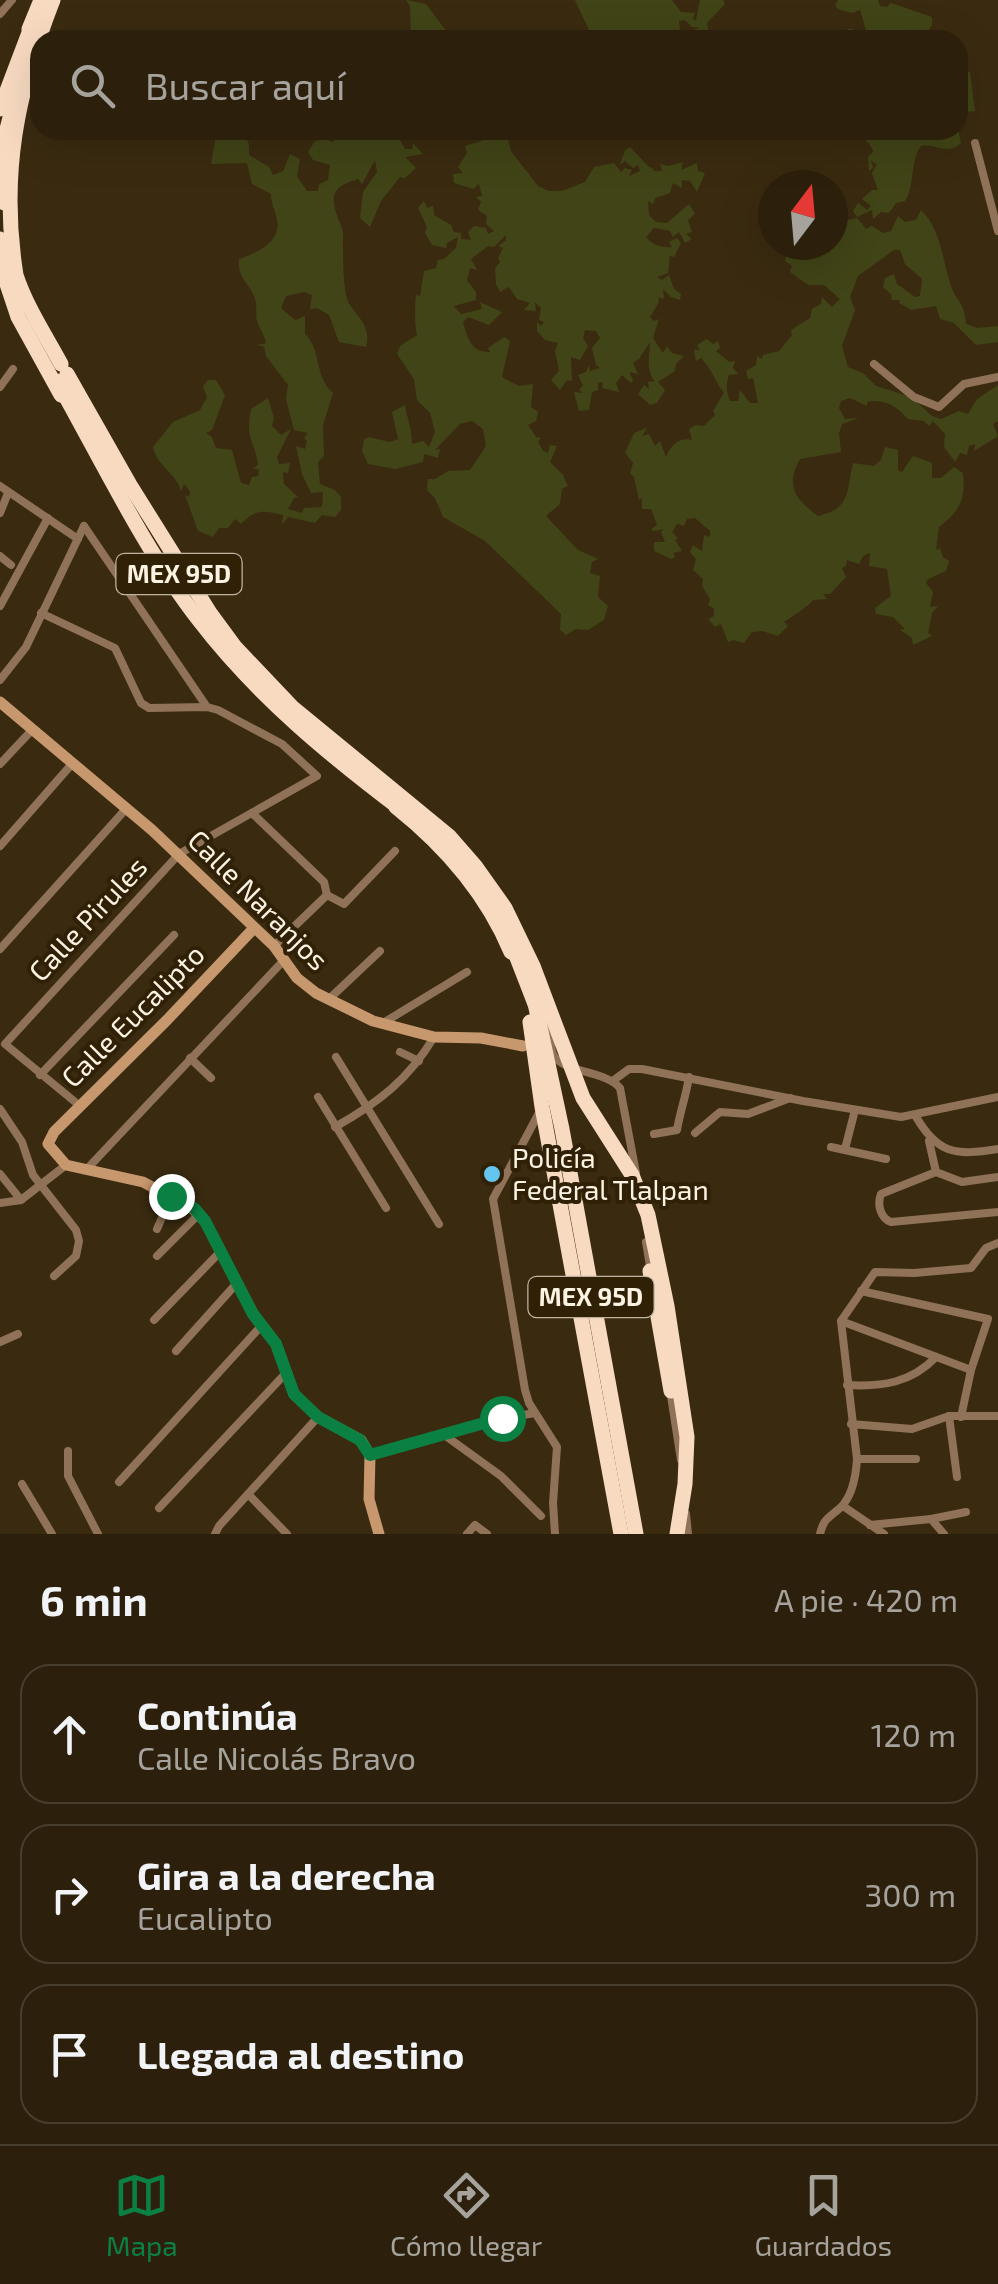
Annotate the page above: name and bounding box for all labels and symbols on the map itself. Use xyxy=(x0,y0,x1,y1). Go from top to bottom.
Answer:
north arrow xyxy=(758,170,848,260)
road number: MEX 95D xyxy=(116,554,242,594)
street label: Calle Naranjos xyxy=(182,822,336,976)
street label: Calle Pirules xyxy=(21,849,153,988)
street label: Calle Eucalipto xyxy=(54,937,211,1094)
place label: Policía Federal Tlalpan xyxy=(512,1140,709,1206)
marker: Policía Federal Tlalpan xyxy=(481,1163,503,1185)
route end xyxy=(149,1174,195,1220)
road number: MEX 95D xyxy=(528,1277,654,1317)
route start xyxy=(480,1396,526,1442)

